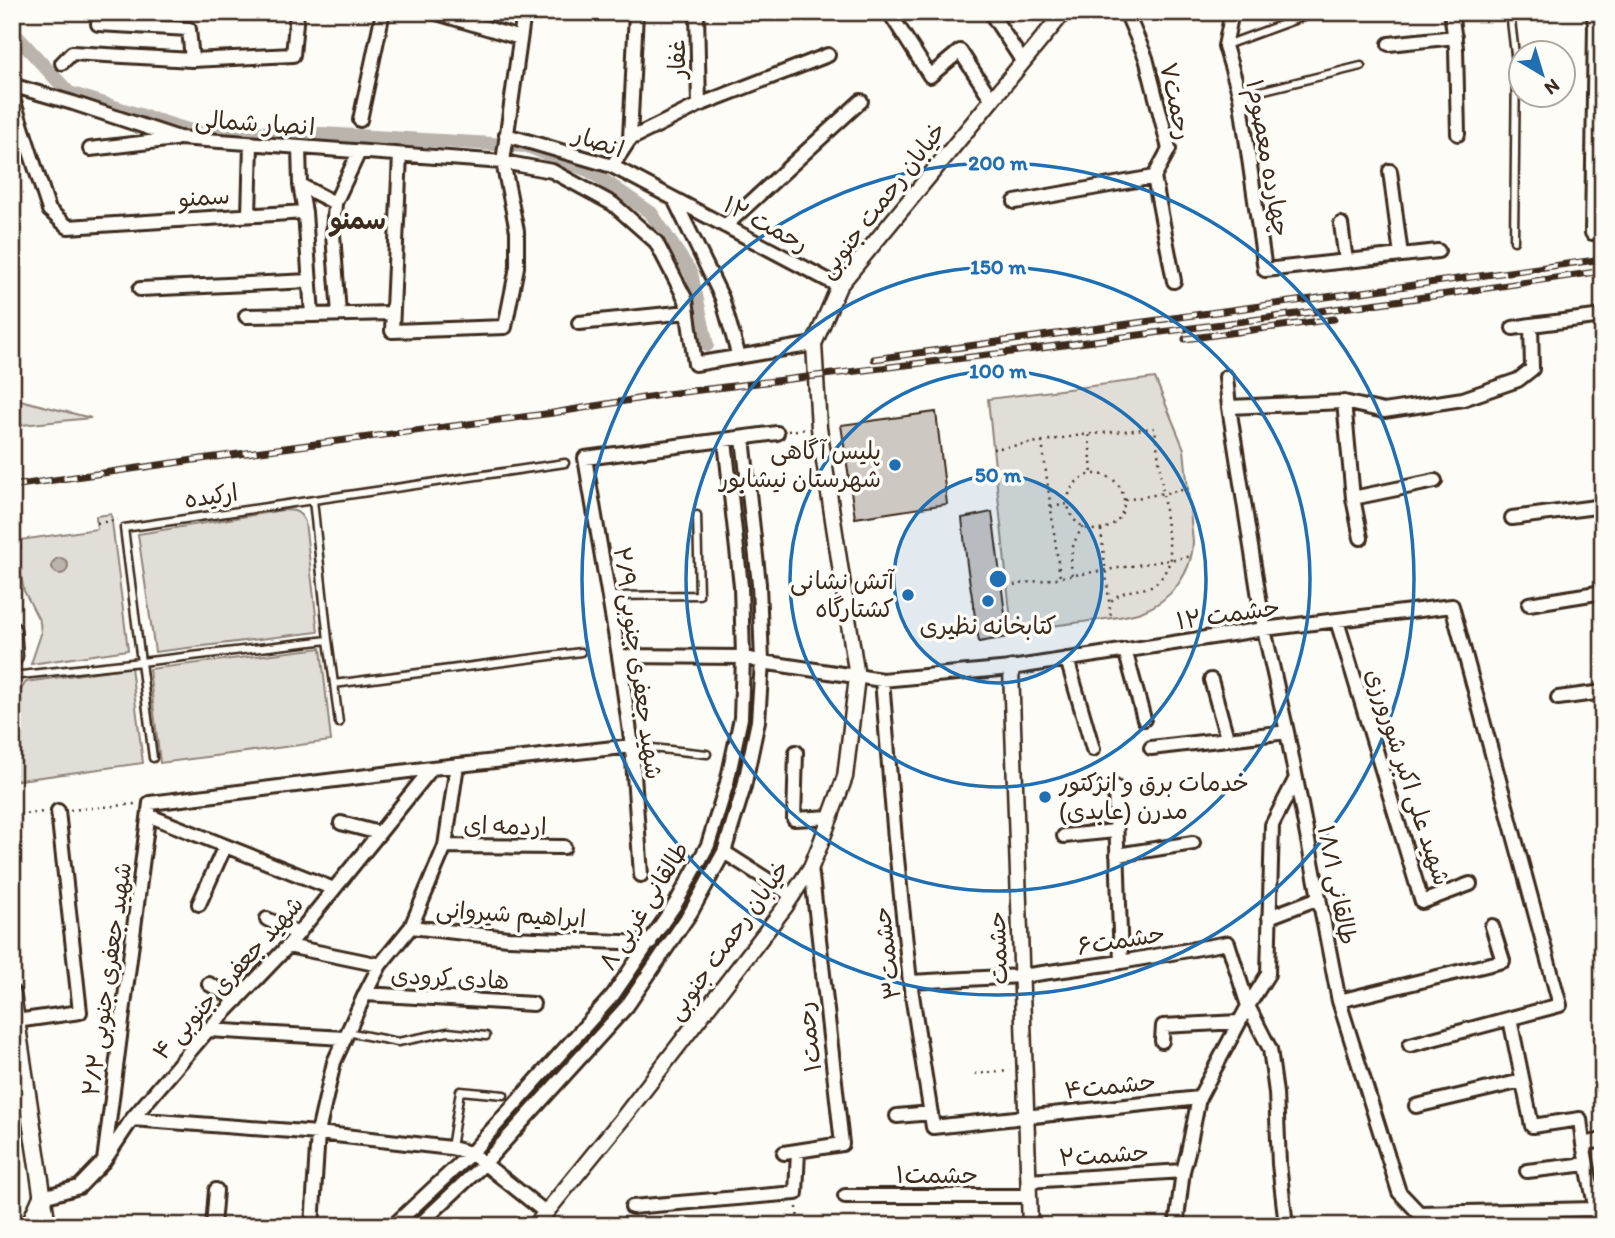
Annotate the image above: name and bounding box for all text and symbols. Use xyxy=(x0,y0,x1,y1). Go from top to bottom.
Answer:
north arrow xyxy=(1506,38,1576,108)
street label: غفار xyxy=(662,39,691,81)
street label: رحمت۷ xyxy=(1154,59,1199,142)
text: N xyxy=(1540,74,1564,100)
street label: چهارده معصوم۱ xyxy=(1236,77,1297,240)
street label: انصار شمالی xyxy=(194,104,316,142)
street label: خیابان رحمت جنوبی xyxy=(811,116,953,285)
street label: انصار xyxy=(568,119,628,164)
text: 200 m xyxy=(968,150,1028,175)
street label: سمنو xyxy=(176,180,231,215)
street label: رحمت ۱۲ xyxy=(719,189,814,258)
district label: سمنو xyxy=(328,204,386,237)
text: 150 m xyxy=(970,254,1026,279)
text: 100 m xyxy=(969,358,1027,383)
place label: پلیس آگاهی شهرستان نیشابور xyxy=(718,436,881,494)
marker: پلیس آگاهی شهرستان نیشابور xyxy=(887,457,903,473)
text: 50 m xyxy=(975,462,1022,487)
street label: ارکیده xyxy=(182,477,240,514)
street label: شهید جعفری جنوبی ۲/۹ xyxy=(606,545,669,781)
place label: آتش نشانی کشتارگاه xyxy=(790,566,895,623)
centre of rings xyxy=(986,567,1010,591)
marker: آتش نشانی کشتارگاه xyxy=(900,587,916,603)
street label: حشمت ۱۲ xyxy=(1174,592,1282,635)
marker: کتابخانه نظیری xyxy=(980,593,996,609)
place label: کتابخانه نظیری xyxy=(919,611,1057,640)
street label: شهید علی اکبر شورورزی xyxy=(1359,665,1457,889)
place label: خدمات برق و انژکتور مدرن (عابدی) xyxy=(1058,768,1249,825)
marker: خدمات برق و انژکتور مدرن (عابدی) xyxy=(1037,789,1053,805)
street label: اردمه ای xyxy=(463,810,547,841)
street label: طالقانی ۱۸/۱ xyxy=(1311,823,1363,947)
street label: طالقانی غربی ۸ xyxy=(593,836,695,976)
street label: خیابان رحمت جنوبی xyxy=(660,854,797,1027)
street label: شهید جعفری جنوبی ۲/۲ xyxy=(76,860,139,1098)
street label: شهید جعفری جنوبی ۴ xyxy=(146,889,311,1067)
street label: ابراهیم شیروانی xyxy=(435,894,587,937)
street label: حشمت۳ xyxy=(866,905,907,1001)
street label: حشمت xyxy=(982,911,1013,985)
street label: حشمت۶ xyxy=(1075,918,1167,961)
street label: هادی کرودی xyxy=(390,960,510,995)
street label: رحمت۱ xyxy=(790,1000,827,1074)
street label: حشمت۴ xyxy=(1063,1066,1157,1105)
street label: حشمت۲ xyxy=(1058,1137,1150,1172)
street label: حشمت۱ xyxy=(896,1160,978,1189)

